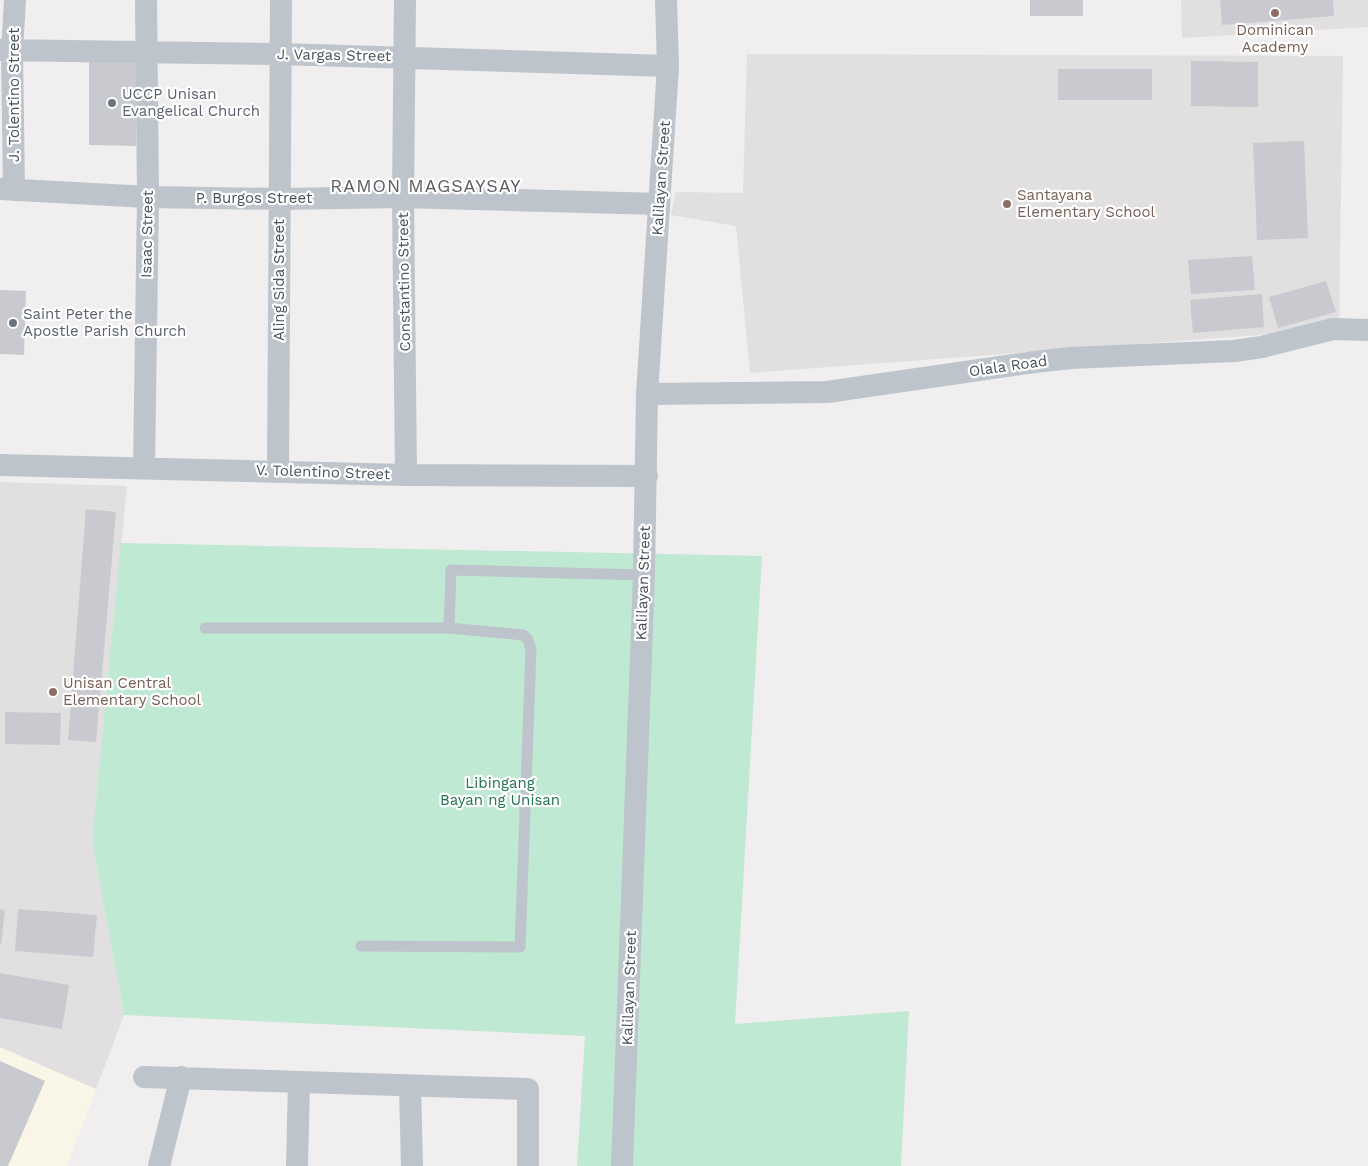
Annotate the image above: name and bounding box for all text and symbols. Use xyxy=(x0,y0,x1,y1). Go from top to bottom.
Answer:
marker: Dominican Academy xyxy=(1269,7,1281,19)
place label: Dominican Academy xyxy=(1236,21,1314,56)
street label: J. Tolentino Street xyxy=(5,27,23,162)
street label: J. Vargas Street xyxy=(277,45,392,65)
place label: UCCP Unisan Evangelical Church xyxy=(122,85,260,120)
marker: UCCP Unisan Evangelical Church xyxy=(106,97,118,109)
street label: Kalilayan Street xyxy=(648,119,674,236)
district label: RAMON MAGSAYSAY xyxy=(330,175,522,196)
place label: Santayana Elementary School xyxy=(1017,186,1156,221)
street label: Isaac Street xyxy=(137,189,157,278)
street label: P. Burgos Street xyxy=(196,189,313,207)
marker: Santayana Elementary School xyxy=(1001,198,1013,210)
street label: Constantino Street xyxy=(394,212,414,352)
street label: Aling Sida Street xyxy=(270,218,288,341)
place label: Saint Peter the Apostle Parish Church xyxy=(23,305,186,340)
marker: Saint Peter the Apostle Parish Church xyxy=(7,317,19,329)
street label: Olala Road xyxy=(968,352,1048,380)
street label: V. Tolentino Street xyxy=(256,461,391,483)
street label: Kalilayan Street xyxy=(632,525,654,641)
place label: Unisan Central Elementary School xyxy=(63,674,202,709)
marker: Unisan Central Elementary School xyxy=(47,686,59,698)
park label: Libingang Bayan ng Unisan xyxy=(440,774,560,809)
street label: Kalilayan Street xyxy=(618,930,640,1046)

